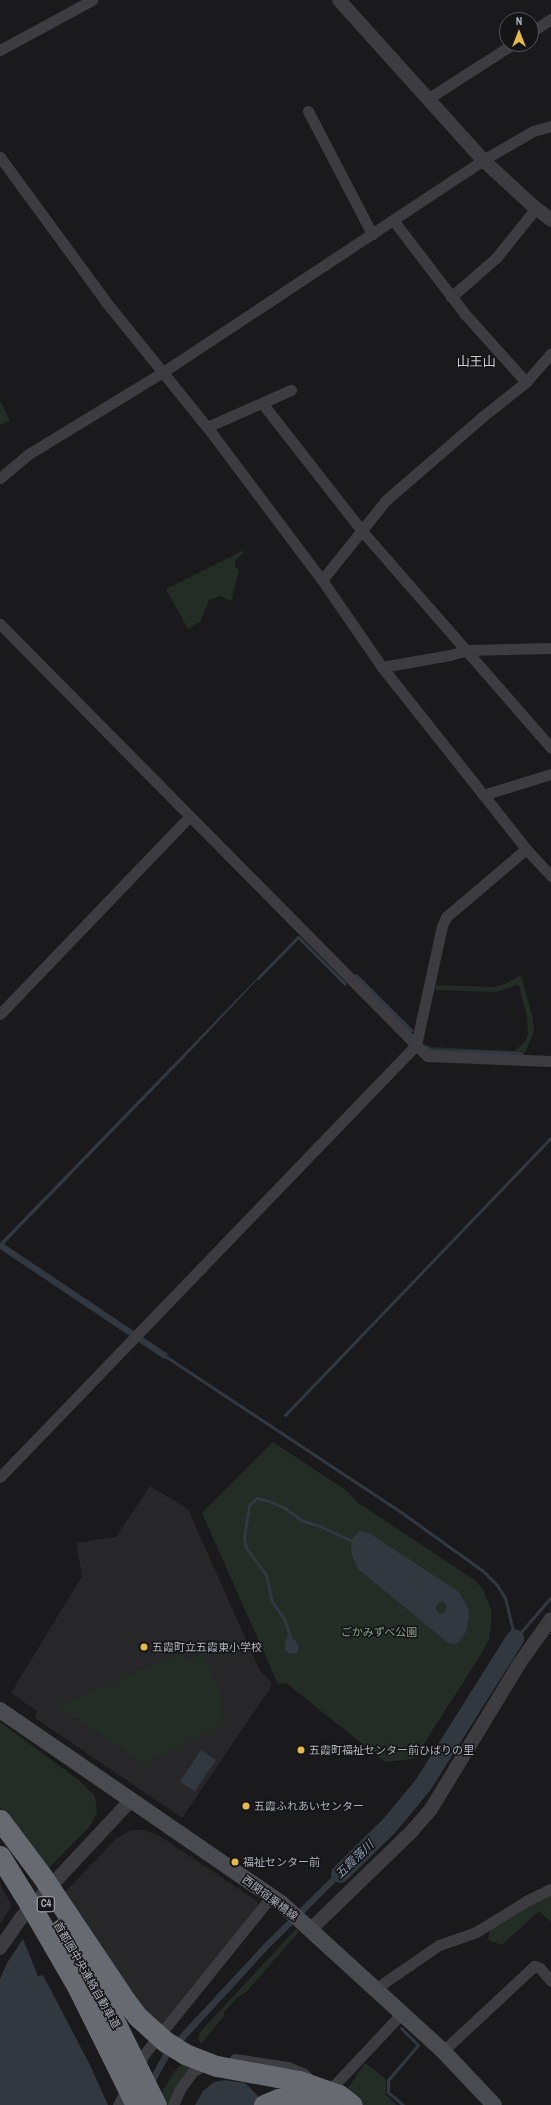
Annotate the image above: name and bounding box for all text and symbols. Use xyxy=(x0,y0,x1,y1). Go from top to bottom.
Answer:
north arrow xyxy=(499,12,539,52)
text: N xyxy=(516,14,522,28)
district label: 山王山 xyxy=(457,354,495,370)
park label: ごかみずべ公園 xyxy=(341,1625,417,1639)
place label: 五霞町立五霞東小学校 xyxy=(152,1640,262,1654)
marker: 五霞町立五霞東小学校 xyxy=(139,1642,149,1652)
place label: 五霞町福祉センター前ひばりの里 xyxy=(309,1743,474,1757)
marker: 五霞町福祉センター前ひばりの里 xyxy=(296,1745,306,1755)
place label: 五霞ふれあいセンター xyxy=(254,1799,364,1813)
marker: 五霞ふれあいセンター xyxy=(241,1801,251,1811)
water label: 五霞落川 xyxy=(333,1838,377,1882)
place label: 福祉センター前 xyxy=(243,1855,320,1869)
marker: 福祉センター前 xyxy=(230,1857,240,1867)
street label: 西関宿栗橋線 xyxy=(240,1873,300,1923)
road number: C4 xyxy=(36,1896,56,1912)
street label: 首都圏中央連絡自動車道 xyxy=(51,1919,123,2031)

